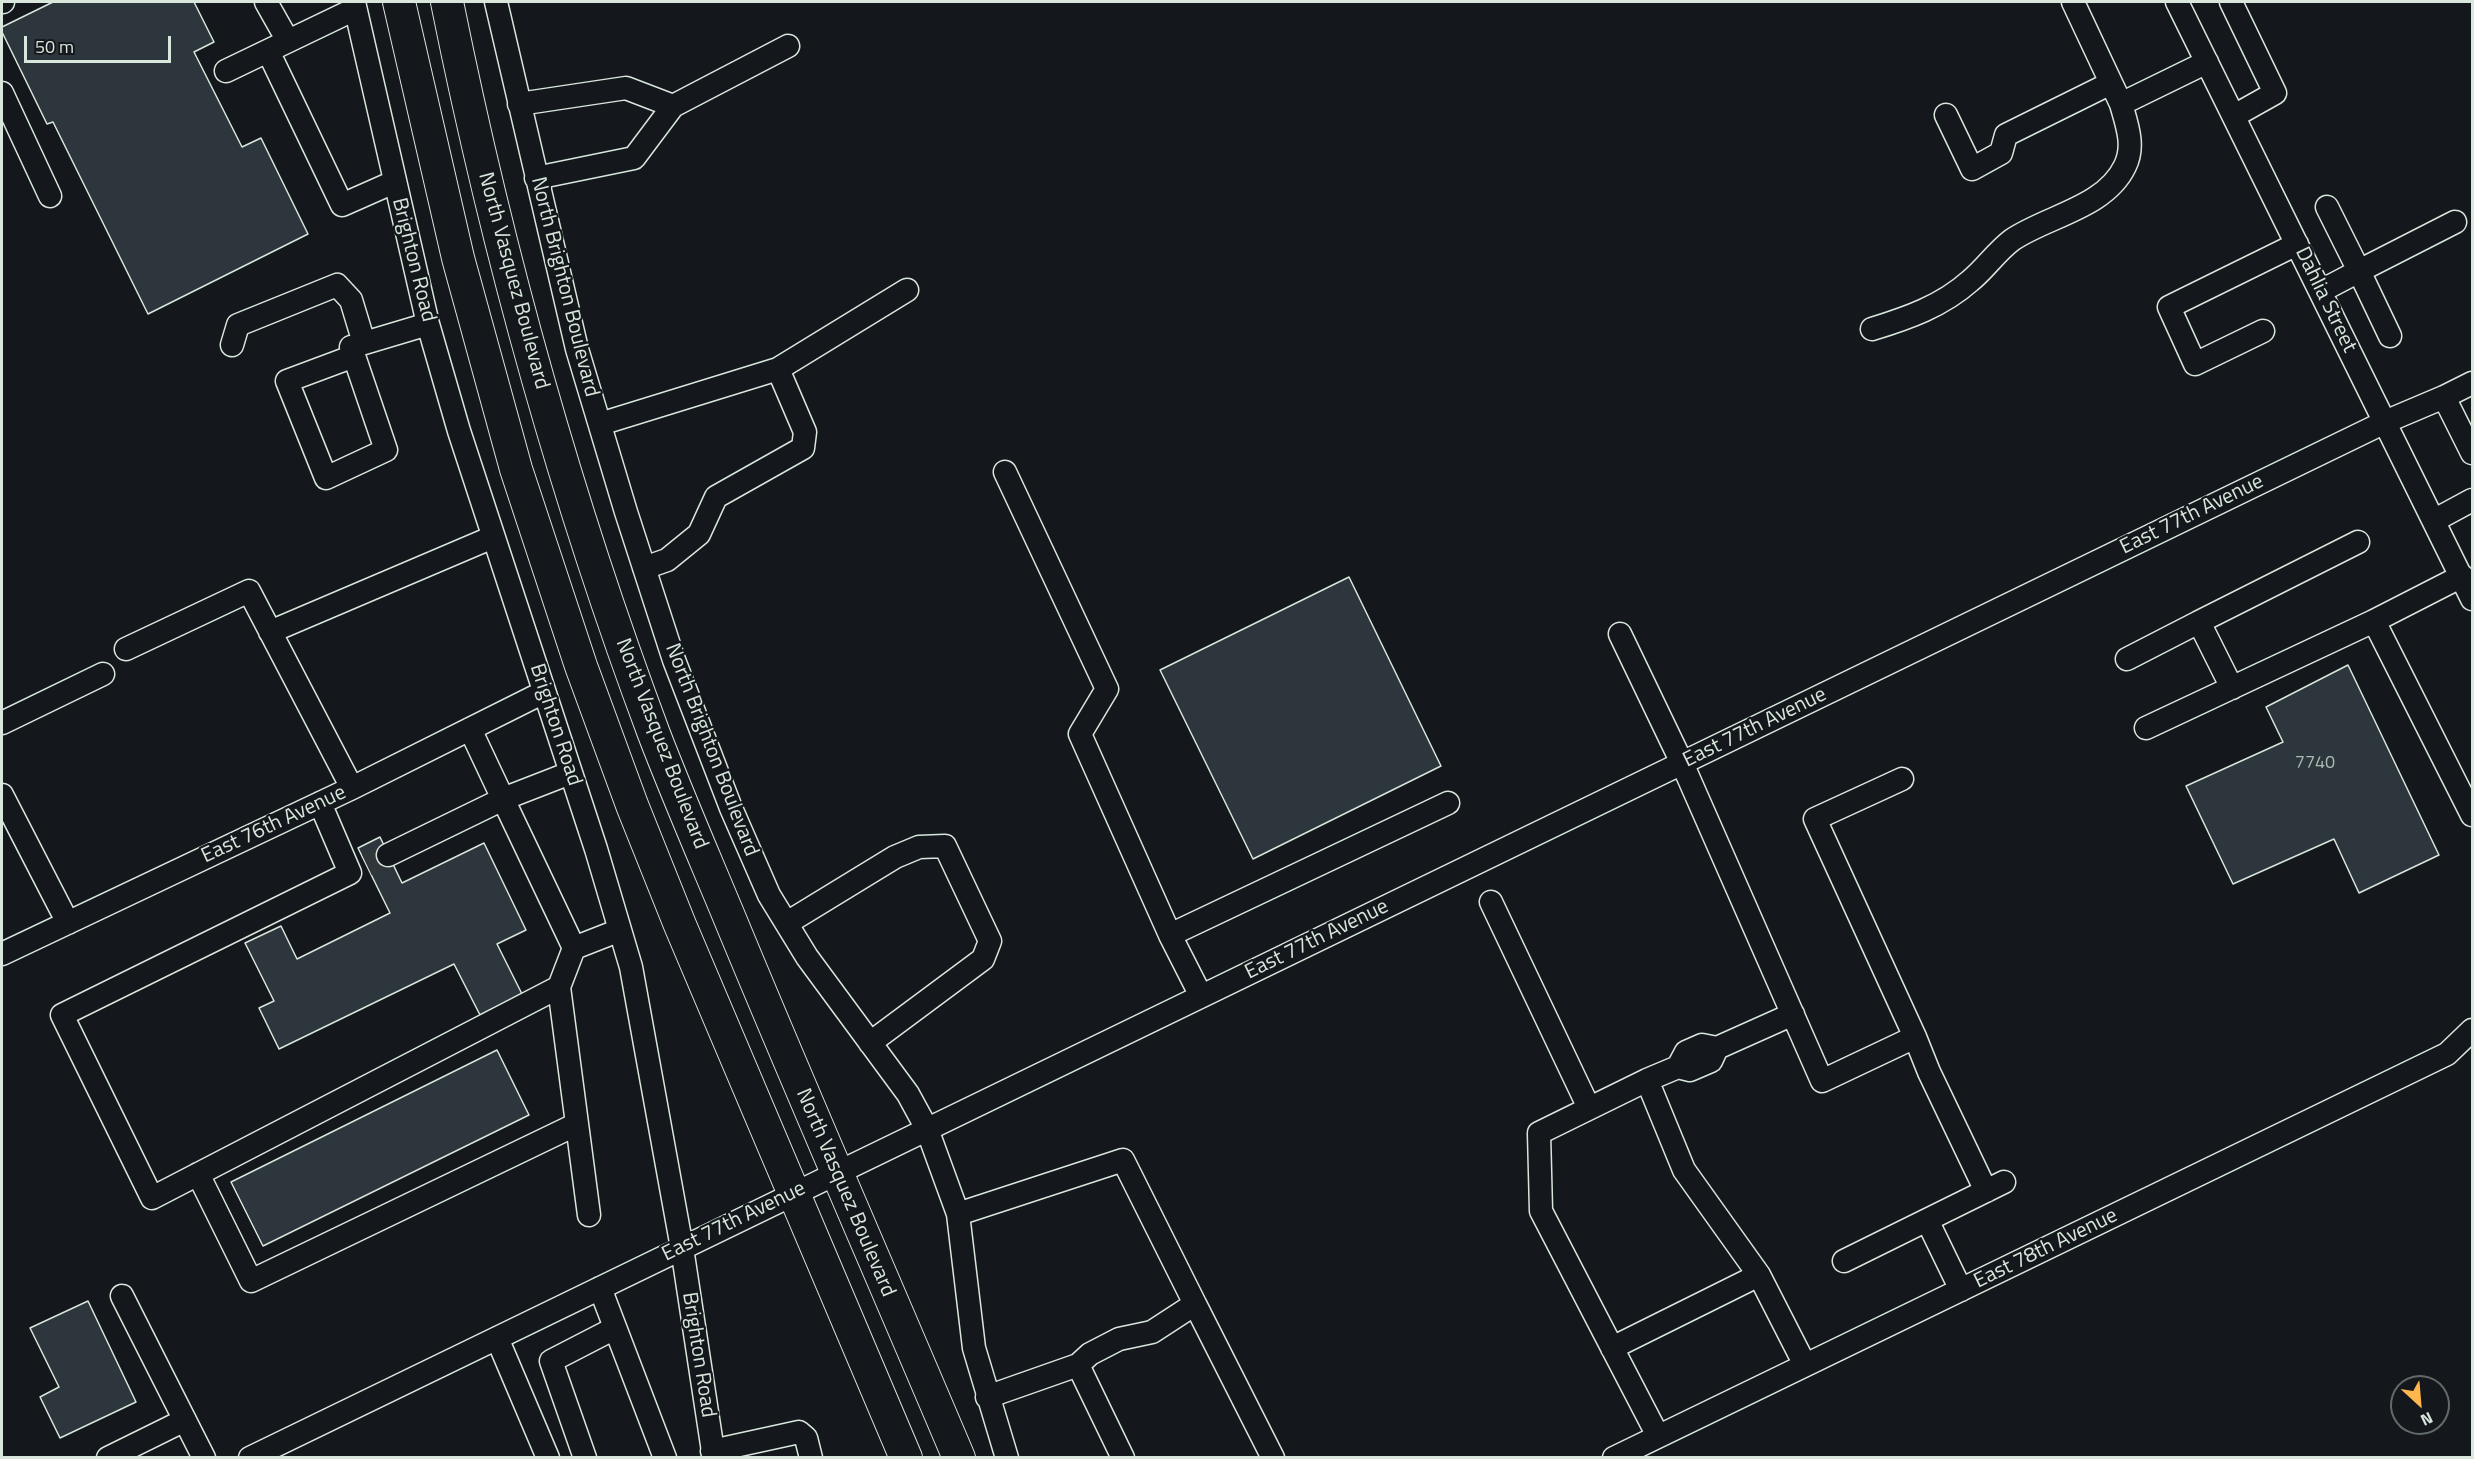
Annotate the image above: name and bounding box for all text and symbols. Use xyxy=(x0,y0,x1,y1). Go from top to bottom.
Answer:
scale bar xyxy=(27,24,174,62)
text: 50 m xyxy=(35,33,74,60)
street label: North Vasquez Boulevard xyxy=(472,170,554,392)
street label: North Brighton Boulevard xyxy=(524,174,604,400)
street label: Brighton Road xyxy=(385,196,441,324)
street label: Dahlia Street xyxy=(2289,243,2361,357)
street label: East 77th Avenue xyxy=(2116,469,2268,561)
street label: North Vasquez Boulevard xyxy=(609,635,713,853)
street label: North Brighton Boulevard xyxy=(659,640,763,860)
street label: Brighton Road xyxy=(523,661,587,789)
street label: East 77th Avenue xyxy=(1679,682,1831,774)
house number: 7740 xyxy=(2295,753,2335,775)
street label: East 76th Avenue xyxy=(198,781,350,869)
street label: East 77th Avenue xyxy=(1241,894,1393,986)
street label: North Vasquez Boulevard xyxy=(790,1085,900,1301)
street label: East 77th Avenue xyxy=(658,1176,810,1268)
street label: East 78th Avenue xyxy=(1970,1203,2122,1295)
street label: Brighton Road xyxy=(676,1290,720,1420)
north arrow xyxy=(2390,1375,2450,1435)
text: N xyxy=(2417,1406,2437,1433)

